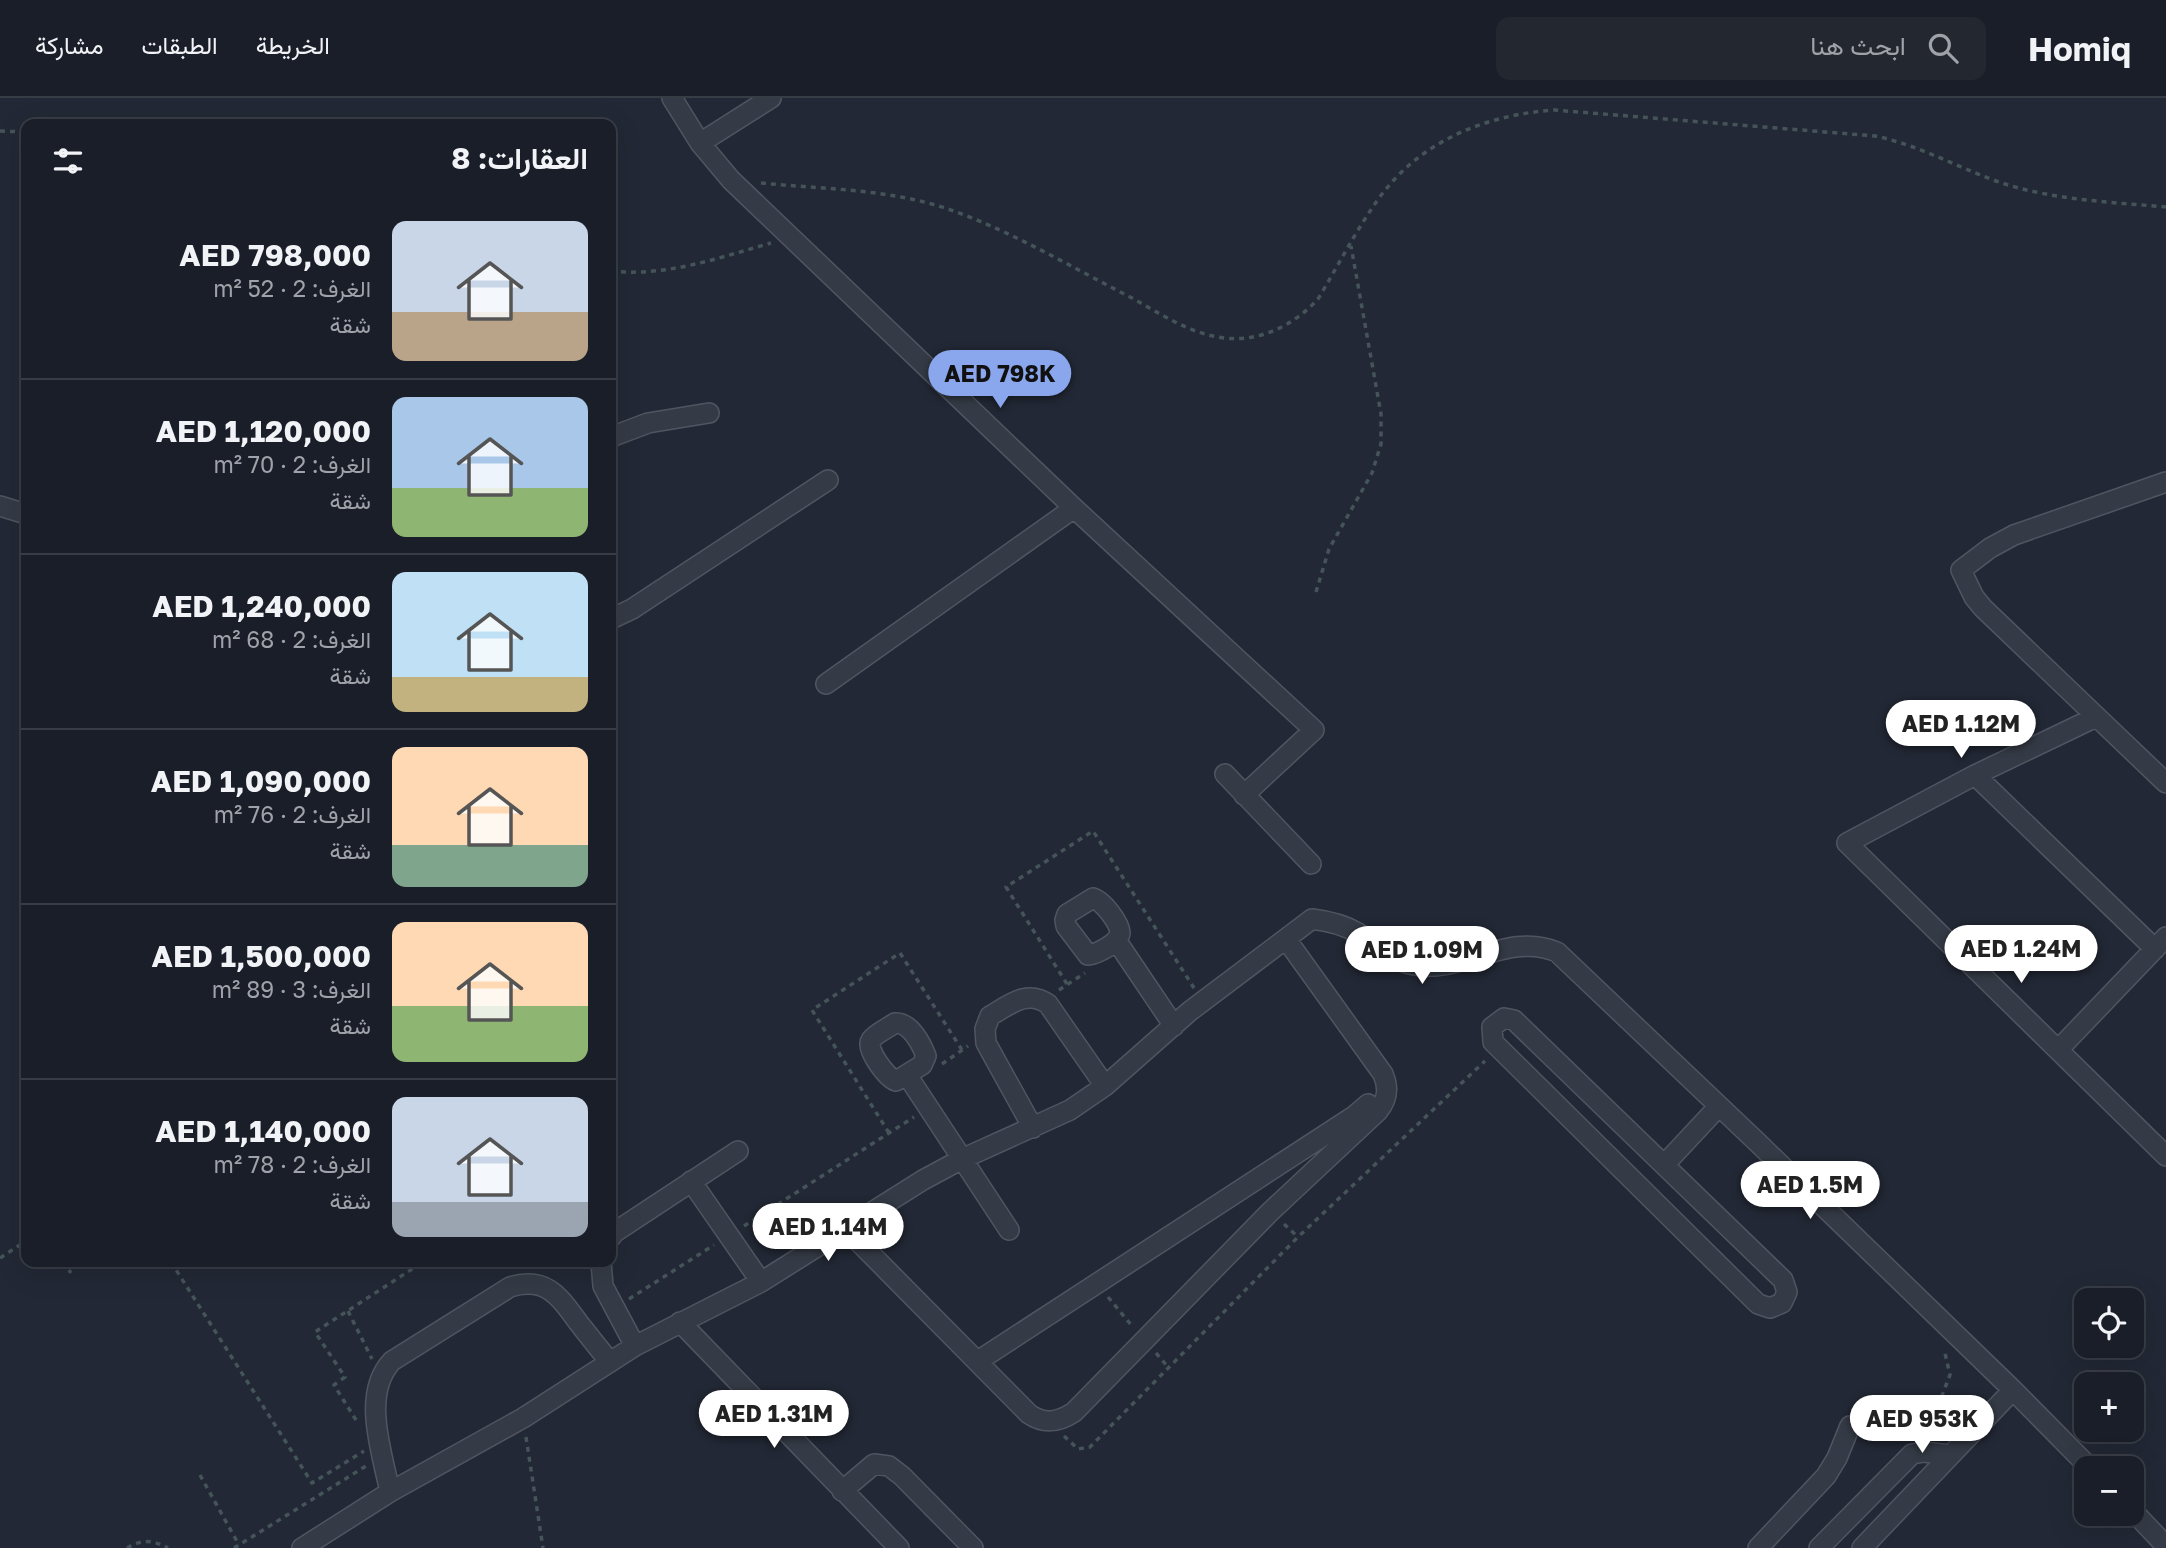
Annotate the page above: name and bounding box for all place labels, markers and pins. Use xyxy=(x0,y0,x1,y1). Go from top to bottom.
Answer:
pin: AED 798K xyxy=(928,350,1072,410)
pin: AED 1.12M xyxy=(1881,700,2041,760)
pin: AED 1.09M xyxy=(1342,926,1502,986)
pin: AED 1.24M xyxy=(1941,926,2101,985)
pin: AED 1.5M xyxy=(1738,1162,1882,1221)
pin: AED 1.14M xyxy=(748,1204,908,1263)
pin: AED 1.31M xyxy=(694,1390,854,1450)
pin: AED 953K xyxy=(1850,1396,1994,1455)

